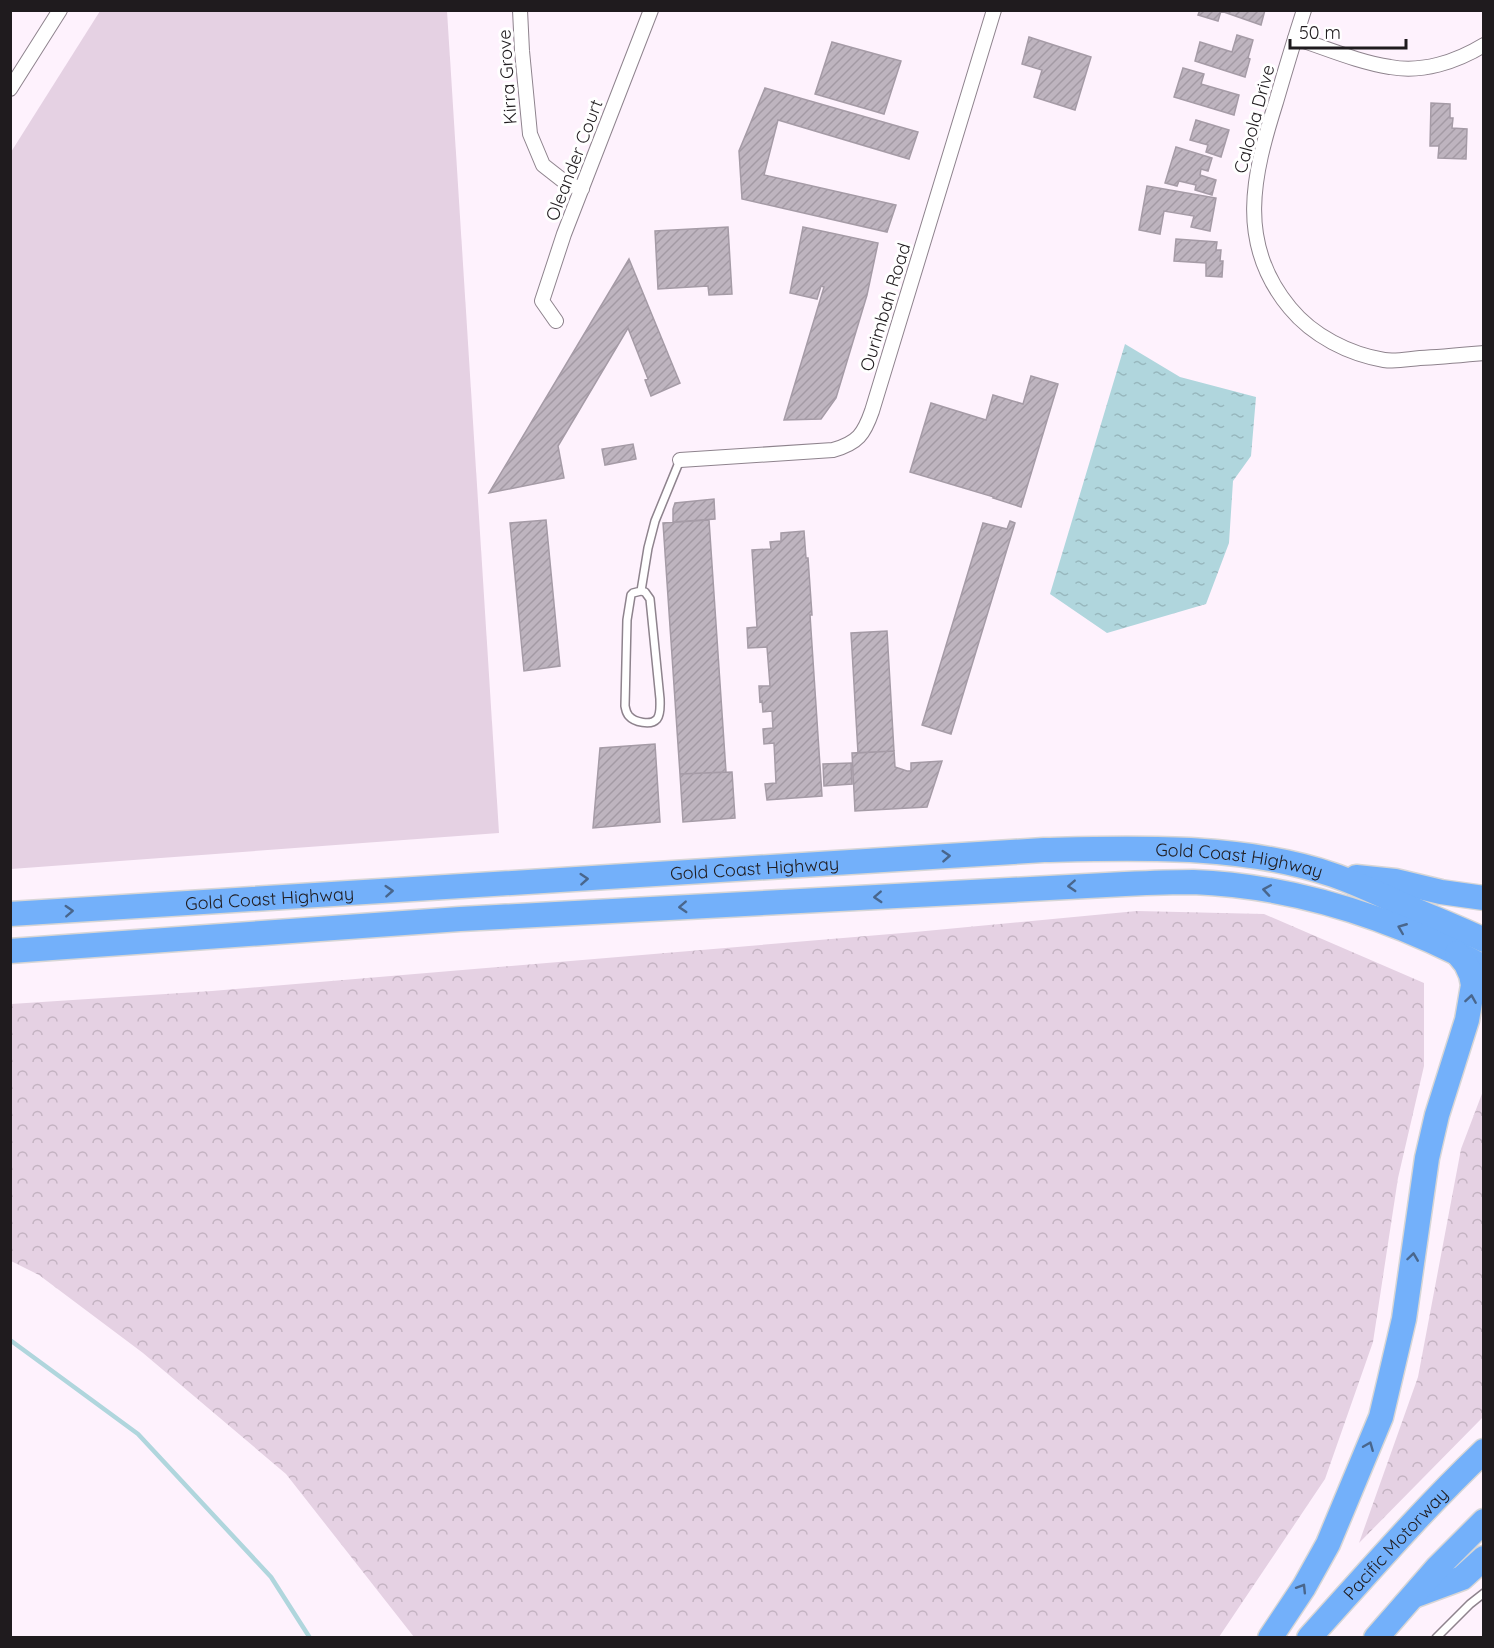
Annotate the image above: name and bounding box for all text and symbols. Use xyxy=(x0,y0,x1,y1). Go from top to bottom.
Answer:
scale bar xyxy=(1290,12,1406,50)
text: 50 m xyxy=(1299,21,1341,44)
street label: Kirra Grove xyxy=(492,29,522,125)
street label: Caloola Drive xyxy=(1228,62,1280,176)
street label: Oleander Court xyxy=(540,96,608,224)
street label: Ourimbah Road xyxy=(855,240,915,374)
street label: Gold Coast Highway xyxy=(1155,837,1326,883)
one-way arrow xyxy=(942,850,951,863)
street label: Gold Coast Highway xyxy=(669,851,840,885)
one-way arrow xyxy=(579,872,588,885)
one-way arrow xyxy=(1068,880,1077,893)
street label: Gold Coast Highway xyxy=(184,881,355,915)
one-way arrow xyxy=(1262,884,1271,896)
one-way arrow xyxy=(385,885,394,898)
one-way arrow xyxy=(873,890,882,903)
one-way arrow xyxy=(678,900,687,913)
one-way arrow xyxy=(64,904,73,917)
one-way arrow xyxy=(1397,923,1408,935)
one-way arrow xyxy=(1464,994,1476,1003)
one-way arrow xyxy=(1407,1252,1419,1262)
one-way arrow xyxy=(1362,1441,1374,1452)
street label: Pacific Motorway xyxy=(1338,1482,1453,1604)
one-way arrow xyxy=(1295,1584,1306,1595)

